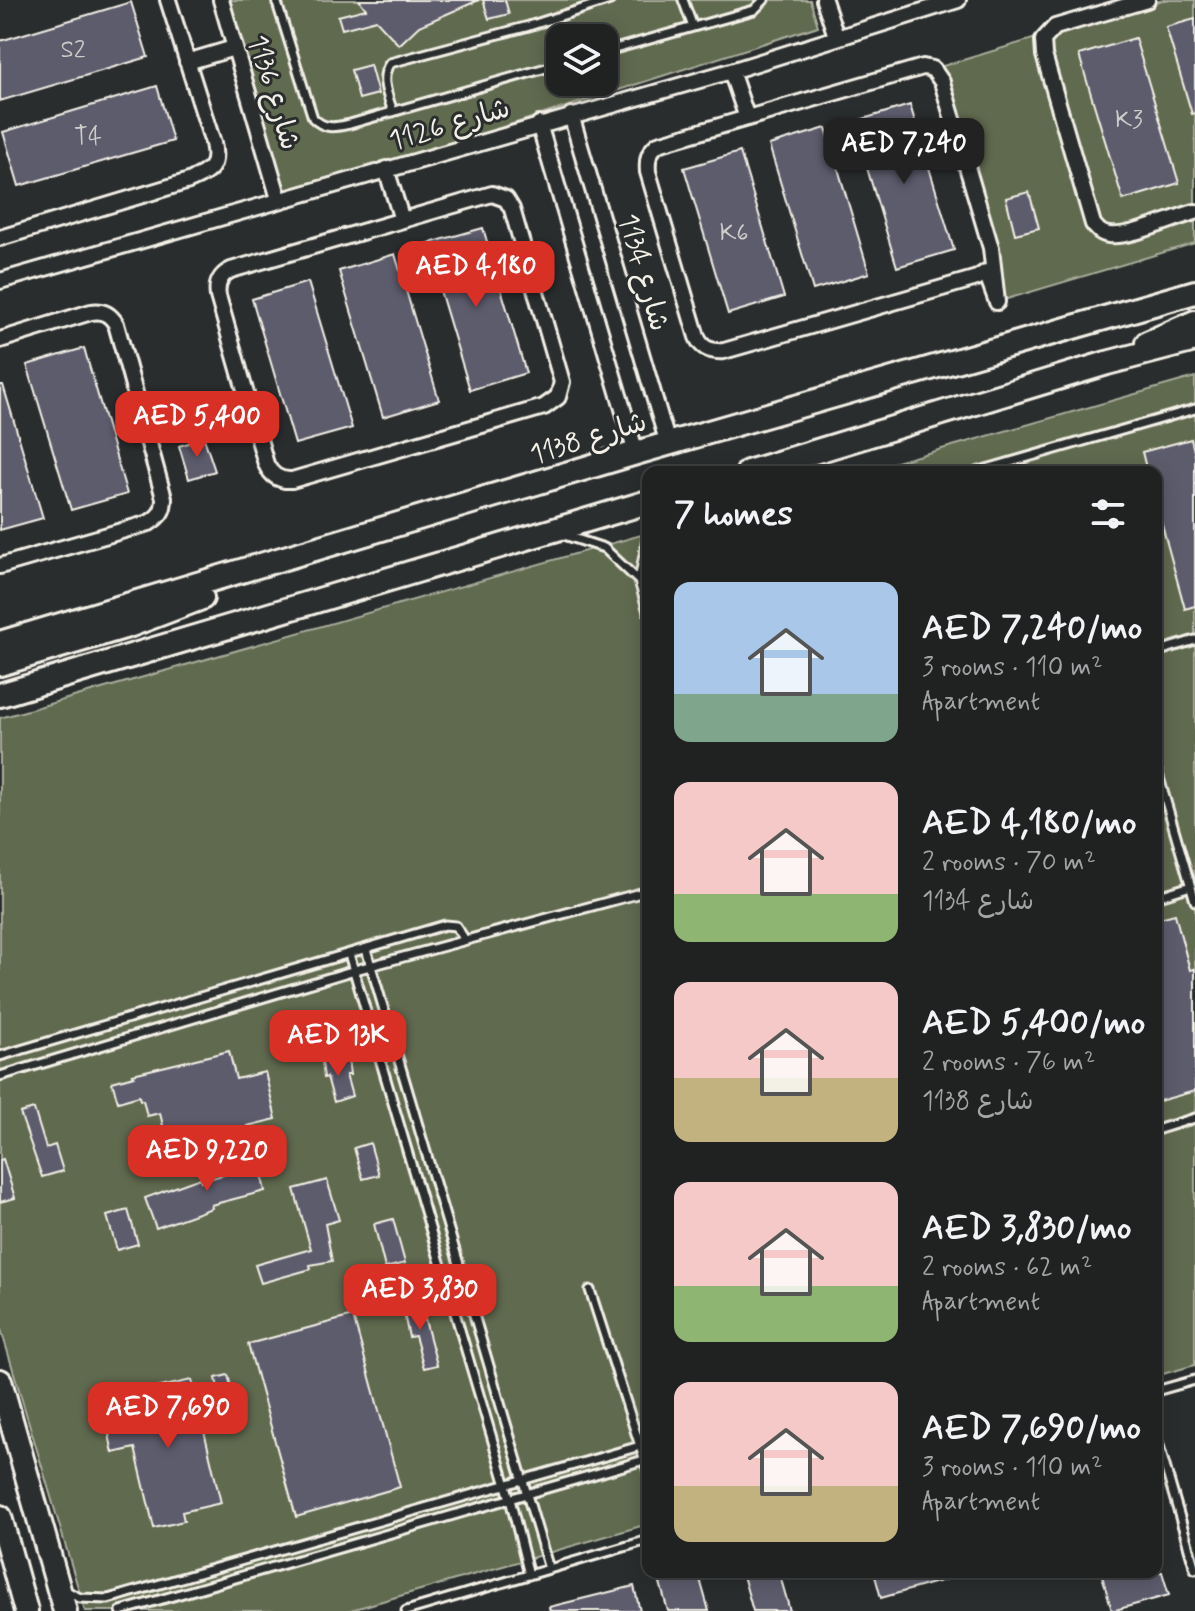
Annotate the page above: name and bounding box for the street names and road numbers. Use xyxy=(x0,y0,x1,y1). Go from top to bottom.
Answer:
street label: شارع 1136 xyxy=(238,31,308,155)
street label: شارع 1126 xyxy=(385,91,514,160)
street label: شارع 1134 xyxy=(608,210,677,336)
street label: شارع 1138 xyxy=(526,404,651,475)

